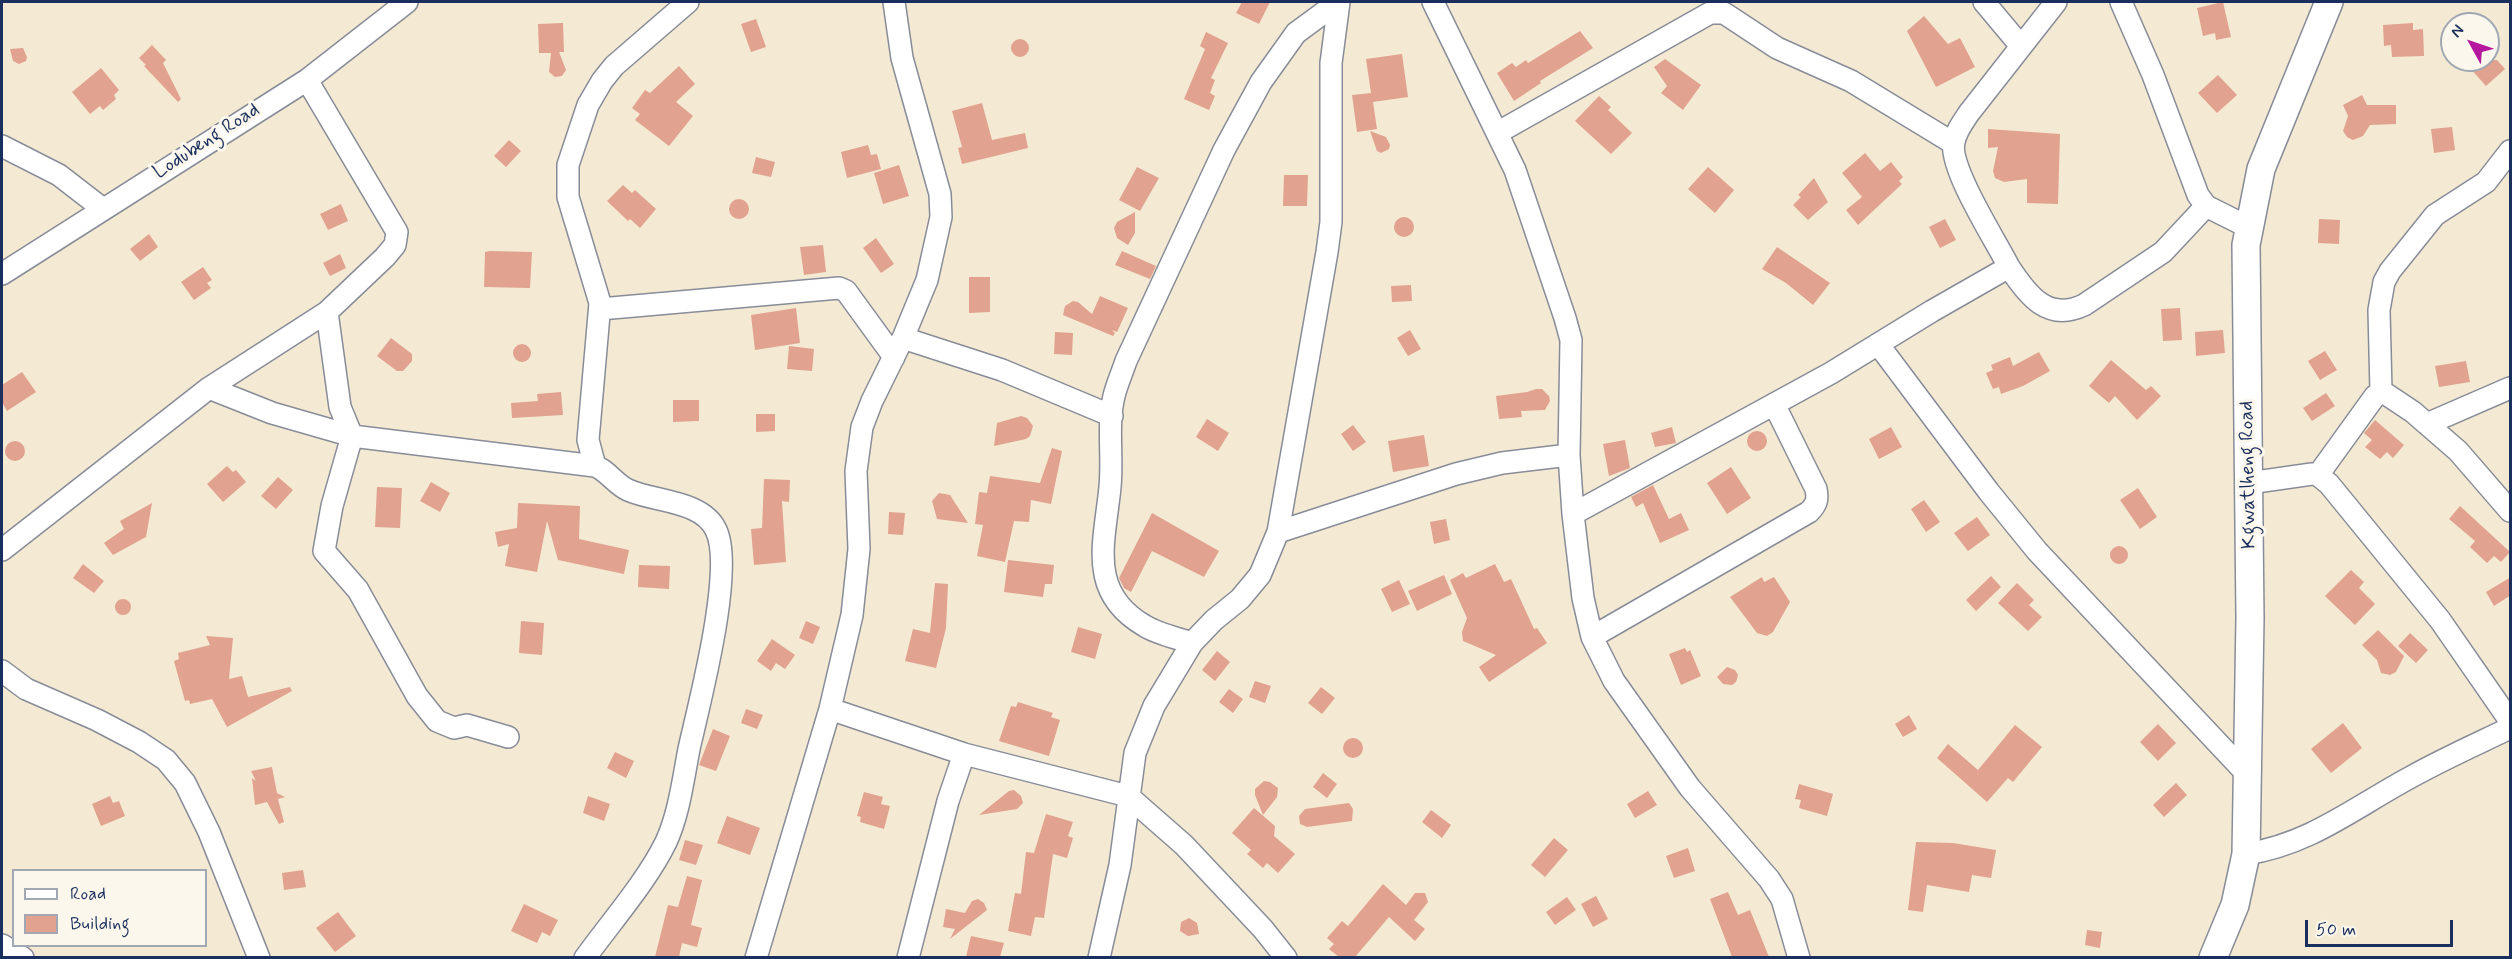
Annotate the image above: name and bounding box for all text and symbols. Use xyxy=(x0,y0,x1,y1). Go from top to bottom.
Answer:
north arrow xyxy=(2440,12,2500,72)
text: N xyxy=(2446,21,2469,42)
street label: Lodubeng Road xyxy=(149,99,265,185)
street label: Kgwatlheng Road xyxy=(2236,401,2262,549)
legend xyxy=(12,869,207,947)
text: Road xyxy=(70,882,106,906)
scale bar xyxy=(2308,908,2456,946)
text: Building xyxy=(70,912,130,936)
text: 50 m xyxy=(2316,918,2356,942)

